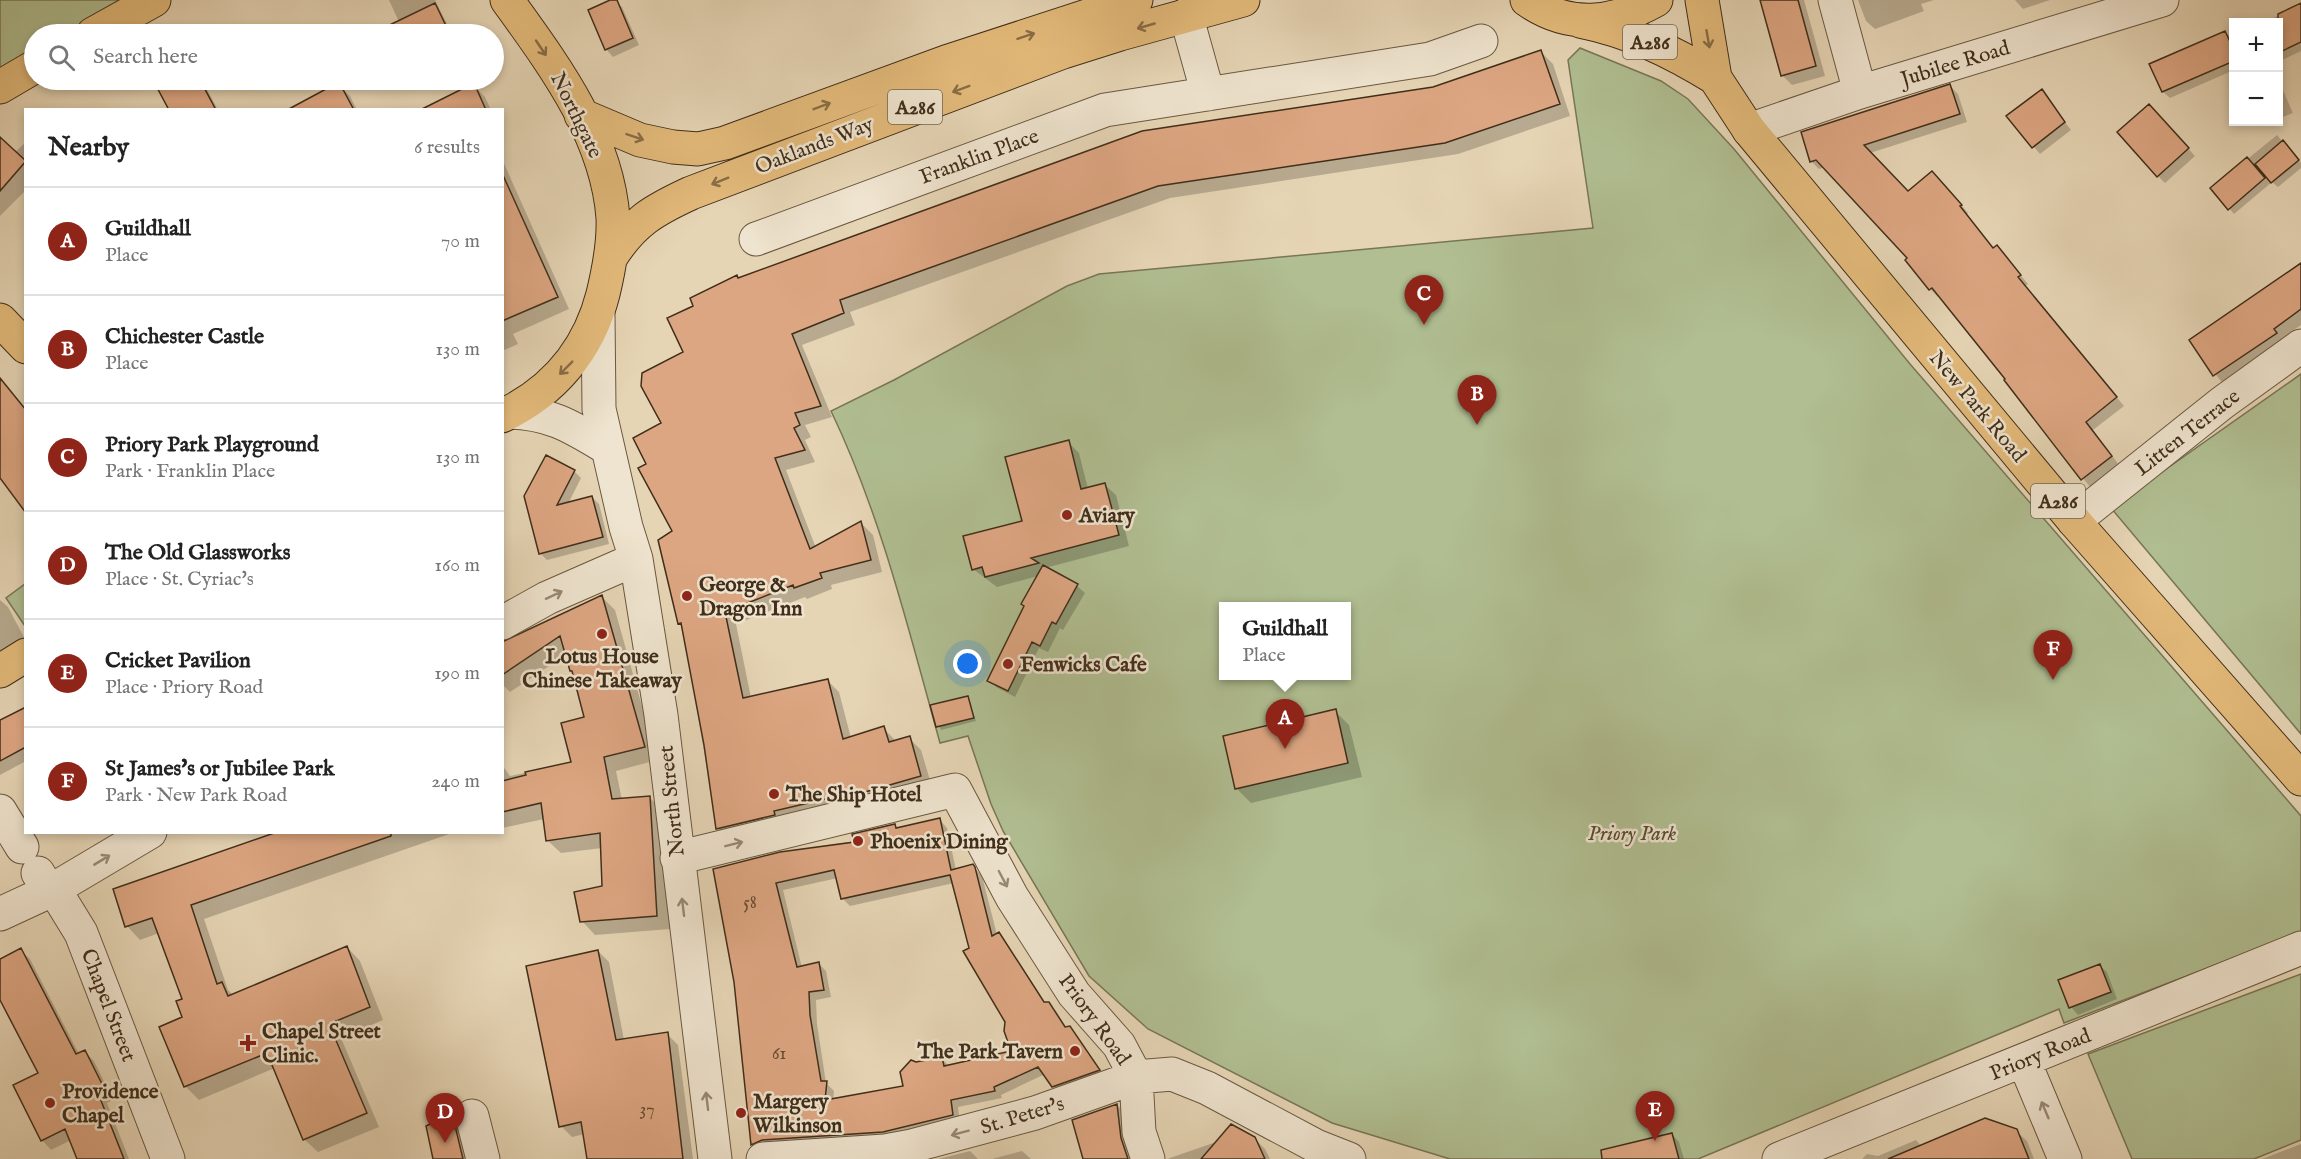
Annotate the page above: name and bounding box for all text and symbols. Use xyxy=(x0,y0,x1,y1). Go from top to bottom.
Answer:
map controls xyxy=(2229,18,2283,126)
button: + xyxy=(2229,18,2283,72)
one-way arrow xyxy=(1137,21,1156,32)
search box xyxy=(24,24,504,90)
road number: A286 xyxy=(1623,25,1677,59)
one-way arrow xyxy=(1703,29,1714,48)
one-way arrow xyxy=(1016,30,1035,41)
street label: Jubilee Road xyxy=(1896,35,2014,94)
one-way arrow xyxy=(535,39,547,55)
icon: search xyxy=(45,41,78,74)
text: Search here xyxy=(93,43,198,71)
street label: Northgate xyxy=(543,68,608,163)
button: − xyxy=(2229,72,2283,126)
one-way arrow xyxy=(952,85,971,96)
road number: A286 xyxy=(888,90,942,124)
one-way arrow xyxy=(812,100,830,111)
street label: Oaklands Way xyxy=(751,111,878,181)
street label: Franklin Place xyxy=(916,123,1043,191)
text: Nearby xyxy=(48,131,129,164)
one-way arrow xyxy=(626,133,644,144)
text: 6 results xyxy=(414,135,480,160)
one-way arrow xyxy=(711,176,730,187)
text: Guildhall xyxy=(105,215,191,243)
text: A xyxy=(61,229,74,254)
text: 70 m xyxy=(441,229,480,254)
text: Place xyxy=(105,243,148,268)
pin: C xyxy=(1404,276,1444,325)
text: Chichester Castle xyxy=(105,323,264,351)
text: B xyxy=(61,337,74,362)
text: 130 m xyxy=(435,337,480,362)
street label: New Park Road xyxy=(1922,346,2032,469)
text: Place xyxy=(105,351,148,376)
one-way arrow xyxy=(559,361,574,375)
pin: B xyxy=(1458,376,1496,425)
street label: Litten Terrace xyxy=(2130,383,2246,483)
text: Priory Park Playground xyxy=(105,431,319,459)
text: C xyxy=(60,445,75,470)
text: 130 m xyxy=(435,445,480,470)
text: Park · Franklin Place xyxy=(105,459,275,484)
road number: A286 xyxy=(2031,484,2085,518)
place label: Aviary xyxy=(1078,503,1135,530)
marker: Aviary xyxy=(1060,508,1074,522)
text: The Old Glassworks xyxy=(105,539,290,567)
text: D xyxy=(59,553,76,578)
text: 160 m xyxy=(434,553,480,578)
text: Place · St. Cyriac's xyxy=(105,567,254,592)
place label: George & Dragon Inn xyxy=(699,572,802,623)
one-way arrow xyxy=(544,589,562,600)
marker: George & Dragon Inn xyxy=(680,589,694,603)
popup xyxy=(1219,602,1351,680)
text: Guildhall xyxy=(1242,615,1328,643)
marker: Lotus House Chinese Takeaway xyxy=(595,627,609,641)
pin: F xyxy=(2034,630,2072,680)
text: Place xyxy=(1242,643,1286,668)
place label: Lotus House Chinese Takeaway xyxy=(522,644,682,695)
text: Cricket Pavilion xyxy=(105,647,251,675)
your location xyxy=(953,649,982,678)
place label: Fenwicks Cafe xyxy=(1020,652,1147,679)
marker: Fenwicks Cafe xyxy=(1001,657,1015,671)
text: E xyxy=(61,661,74,686)
text: 190 m xyxy=(434,661,480,686)
text: Place · Priory Road xyxy=(105,675,263,700)
pin: A xyxy=(1266,700,1304,749)
street label: North Street xyxy=(653,744,692,858)
text: St James's or Jubilee Park xyxy=(105,755,335,783)
text: F xyxy=(61,769,74,794)
text: 240 m xyxy=(431,769,480,794)
place label: The Ship Hotel xyxy=(785,782,923,809)
text: Park · New Park Road xyxy=(105,783,287,808)
marker: The Ship Hotel xyxy=(767,787,781,801)
park label: Priory Park xyxy=(1588,821,1677,848)
place label: Phoenix Dining xyxy=(870,829,1008,856)
marker: Phoenix Dining xyxy=(851,834,865,848)
one-way arrow xyxy=(724,837,743,849)
one-way arrow xyxy=(93,854,110,866)
one-way arrow xyxy=(998,869,1009,887)
house number: 58 xyxy=(743,892,757,915)
one-way arrow xyxy=(677,898,688,918)
street label: Chapel Street xyxy=(74,945,141,1066)
street label: Priory Road xyxy=(1052,969,1137,1072)
place label: Chapel Street Clinic. xyxy=(262,1019,382,1070)
street label: Priory Road xyxy=(1986,1023,2096,1088)
marker: Chapel Street Clinic. xyxy=(239,1034,257,1052)
place label: The Park Tavern xyxy=(916,1039,1063,1066)
house number: 61 xyxy=(772,1043,786,1066)
marker: The Park Tavern xyxy=(1068,1044,1082,1058)
place label: Providence Chapel xyxy=(62,1079,159,1130)
place label: Margery Wilkinson xyxy=(752,1089,842,1140)
street label: St. Peter's xyxy=(977,1091,1068,1142)
one-way arrow xyxy=(701,1092,712,1111)
pin: E xyxy=(1636,1092,1674,1141)
pin: D xyxy=(426,1094,464,1143)
marker: Providence Chapel xyxy=(43,1096,57,1110)
house number: 37 xyxy=(639,1099,655,1122)
one-way arrow xyxy=(2039,1101,2050,1120)
marker: Margery Wilkinson xyxy=(734,1106,748,1120)
one-way arrow xyxy=(951,1127,970,1139)

